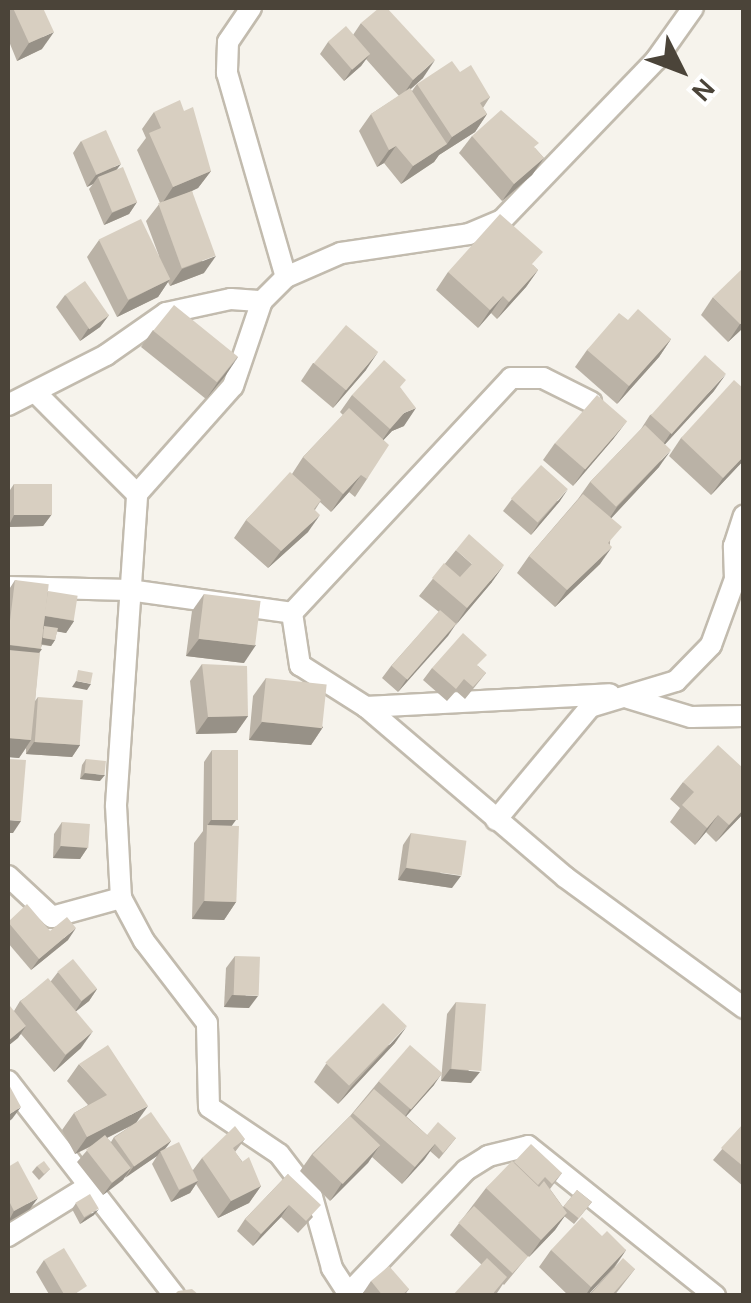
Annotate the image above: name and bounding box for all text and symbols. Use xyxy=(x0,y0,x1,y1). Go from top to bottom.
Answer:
north arrow xyxy=(631,20,731,120)
text: N xyxy=(685,72,723,109)

